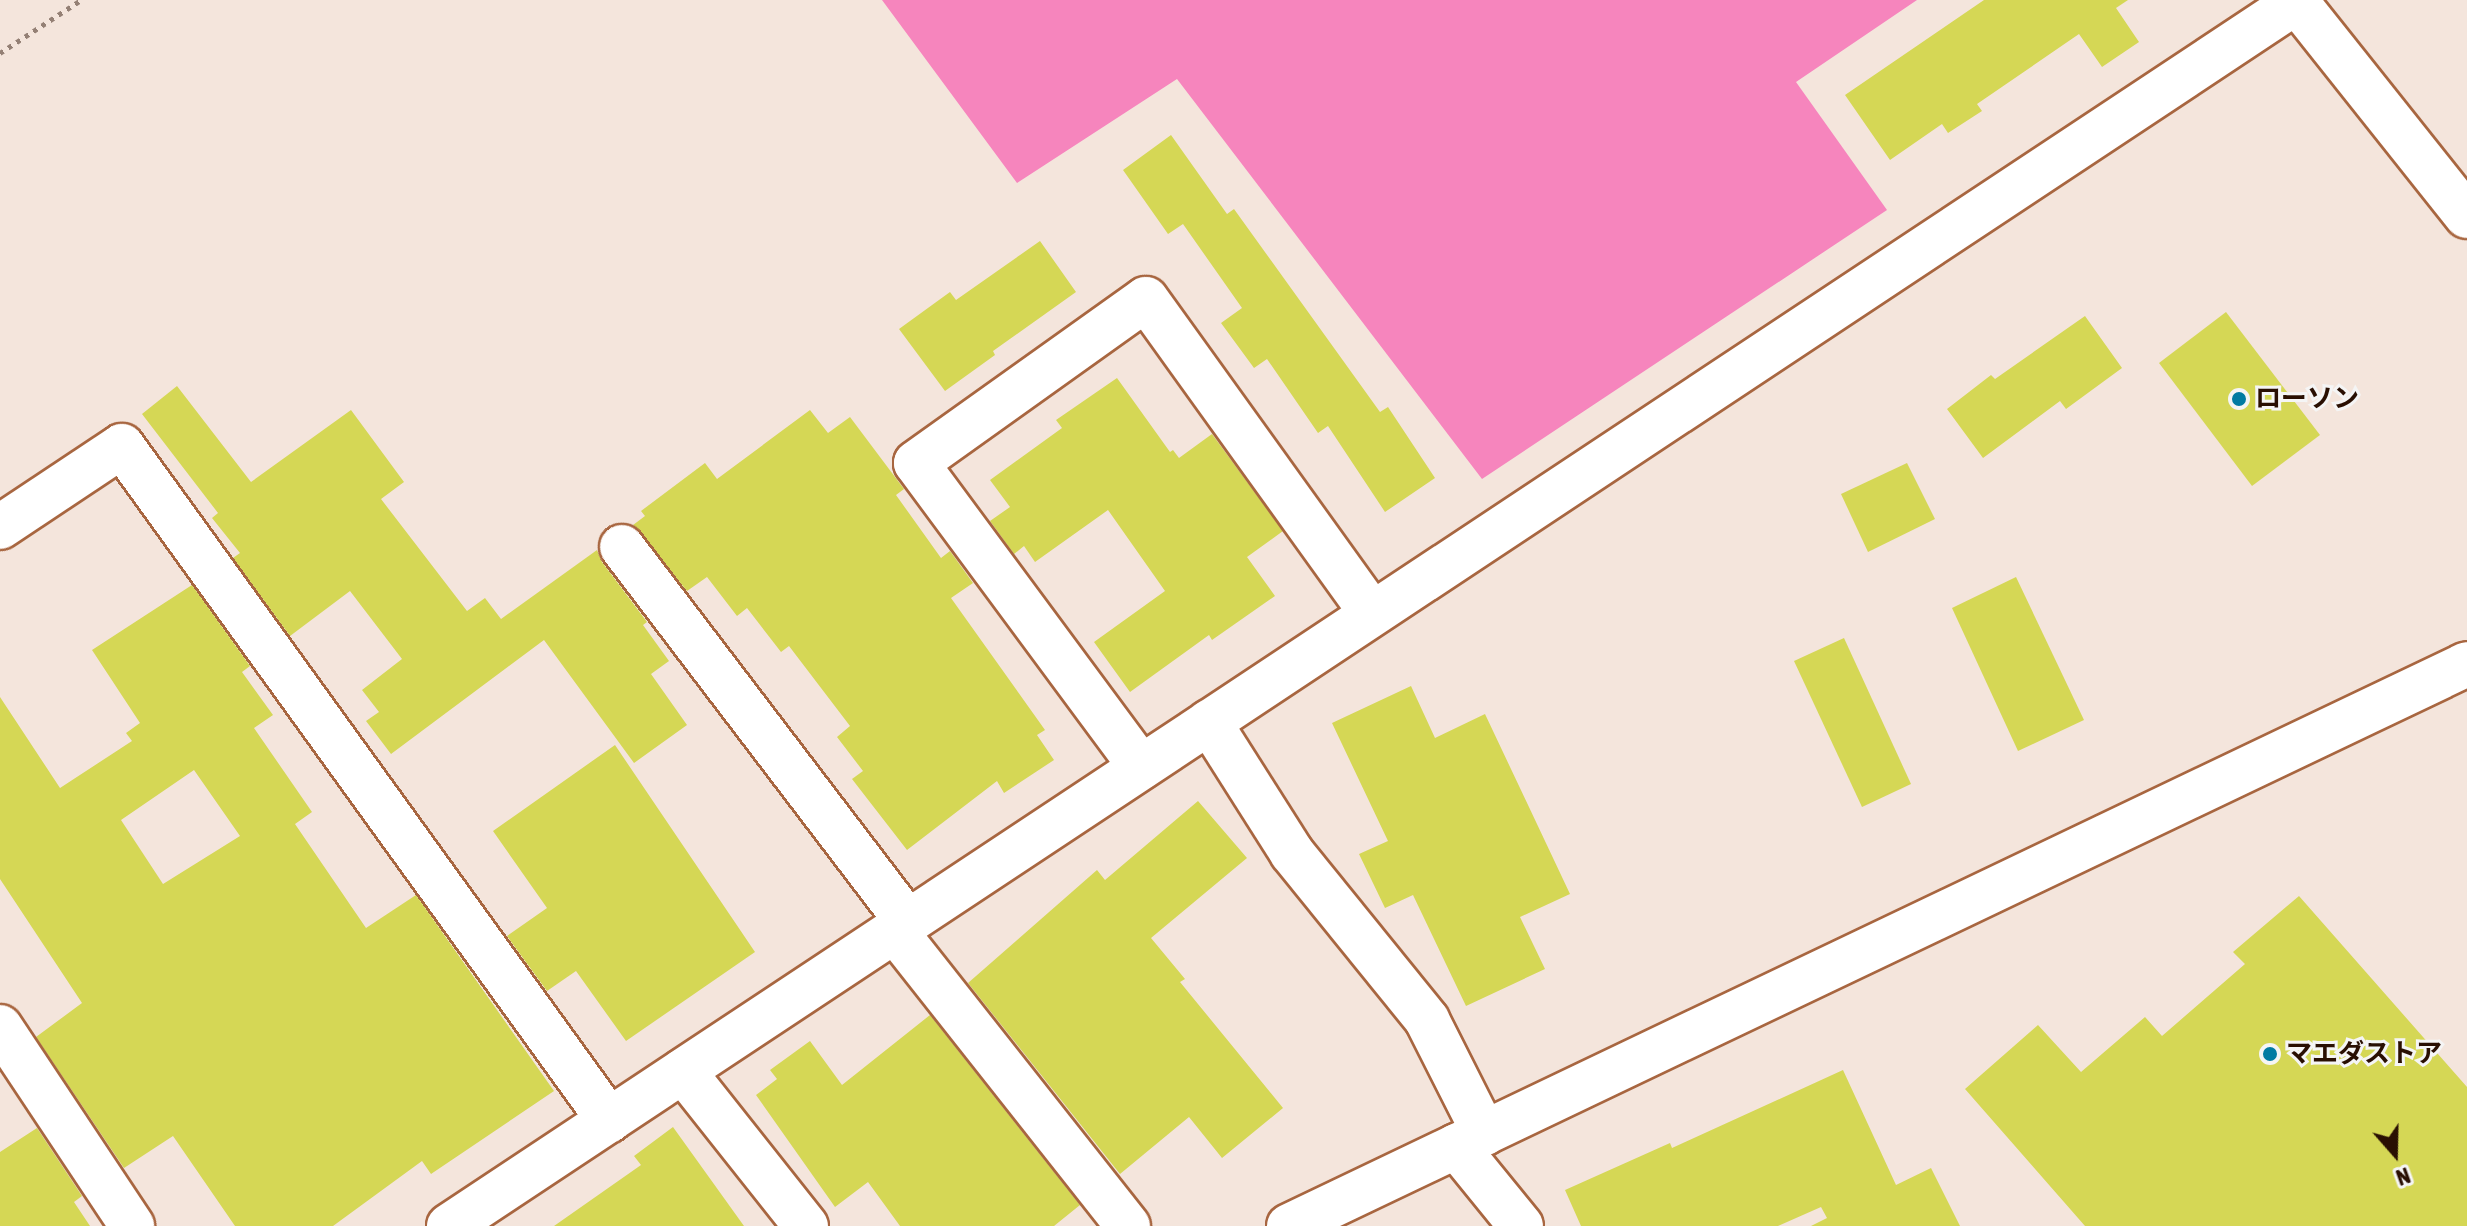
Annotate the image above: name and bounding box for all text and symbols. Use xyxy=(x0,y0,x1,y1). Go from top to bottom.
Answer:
place label: ローソン xyxy=(2255,383,2359,415)
marker: ローソン xyxy=(2230,390,2248,408)
place label: マエダストア xyxy=(2286,1038,2442,1070)
marker: マエダストア xyxy=(2261,1045,2279,1063)
north arrow xyxy=(2355,1114,2435,1194)
text: N xyxy=(2393,1162,2414,1191)

